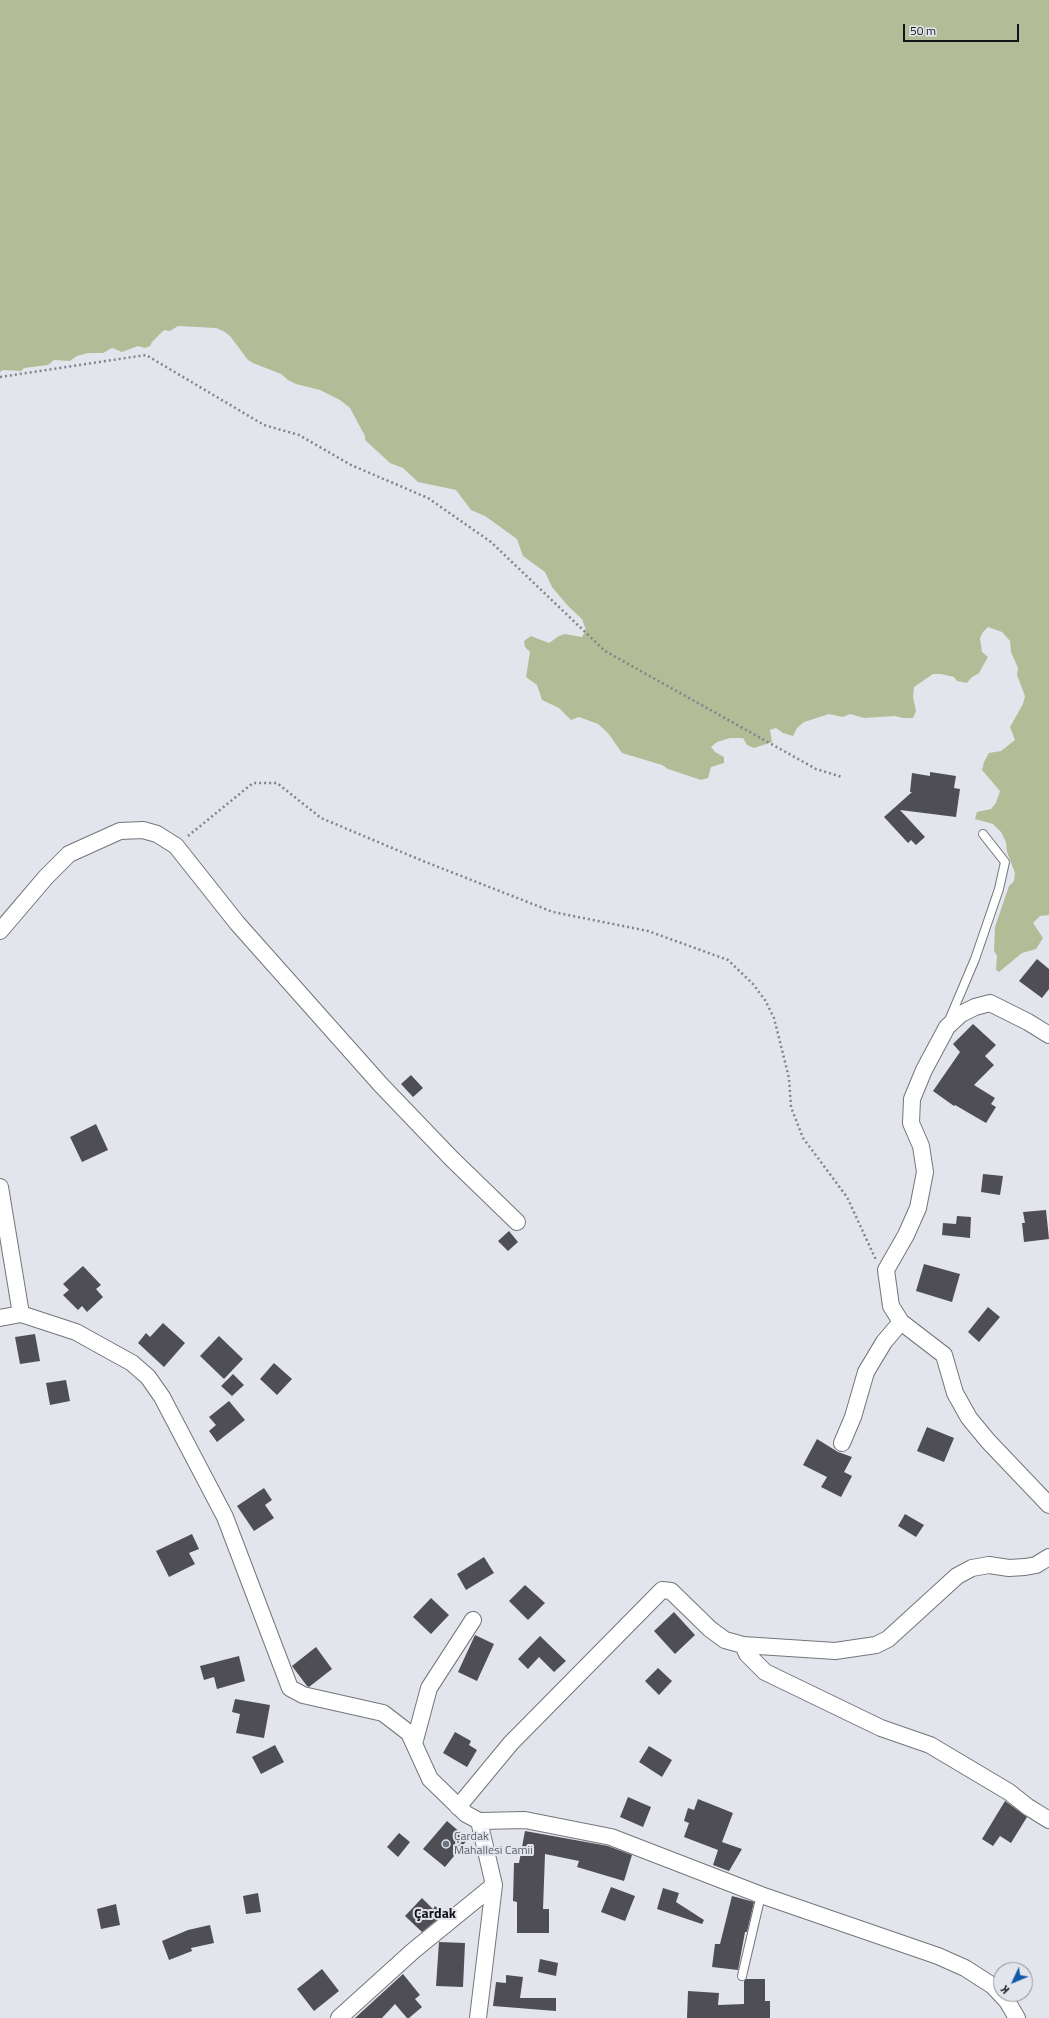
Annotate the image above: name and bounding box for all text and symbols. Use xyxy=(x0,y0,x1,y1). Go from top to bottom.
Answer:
scale bar xyxy=(905,16,1021,42)
text: 50 m xyxy=(910,21,936,40)
place label: Çardak Mahallesi Camii xyxy=(454,1830,533,1858)
marker: Çardak Mahallesi Camii xyxy=(441,1839,451,1849)
district label: Çardak xyxy=(414,1907,456,1923)
north arrow xyxy=(993,1962,1033,2002)
text: K xyxy=(997,1982,1013,1998)

